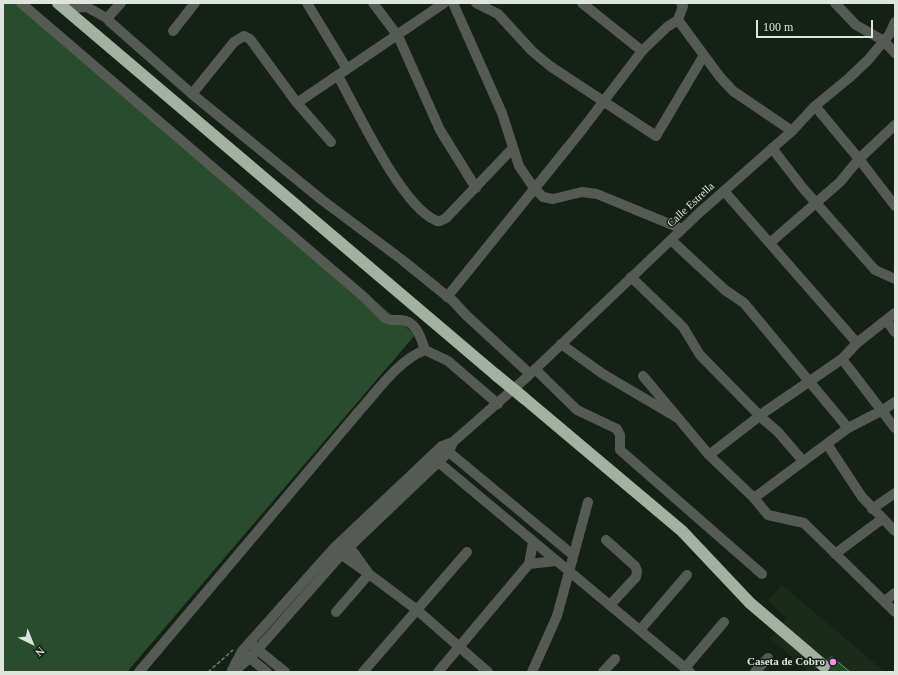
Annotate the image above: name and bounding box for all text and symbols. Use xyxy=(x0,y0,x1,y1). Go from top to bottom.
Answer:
scale bar xyxy=(758,12,875,38)
text: 100 m xyxy=(763,20,793,34)
street label: Calle Estrella xyxy=(665,180,717,230)
north arrow xyxy=(12,623,52,663)
text: N xyxy=(33,645,47,659)
place label: Caseta de Cobro xyxy=(747,655,825,669)
marker: Caseta de Cobro xyxy=(828,657,838,667)

